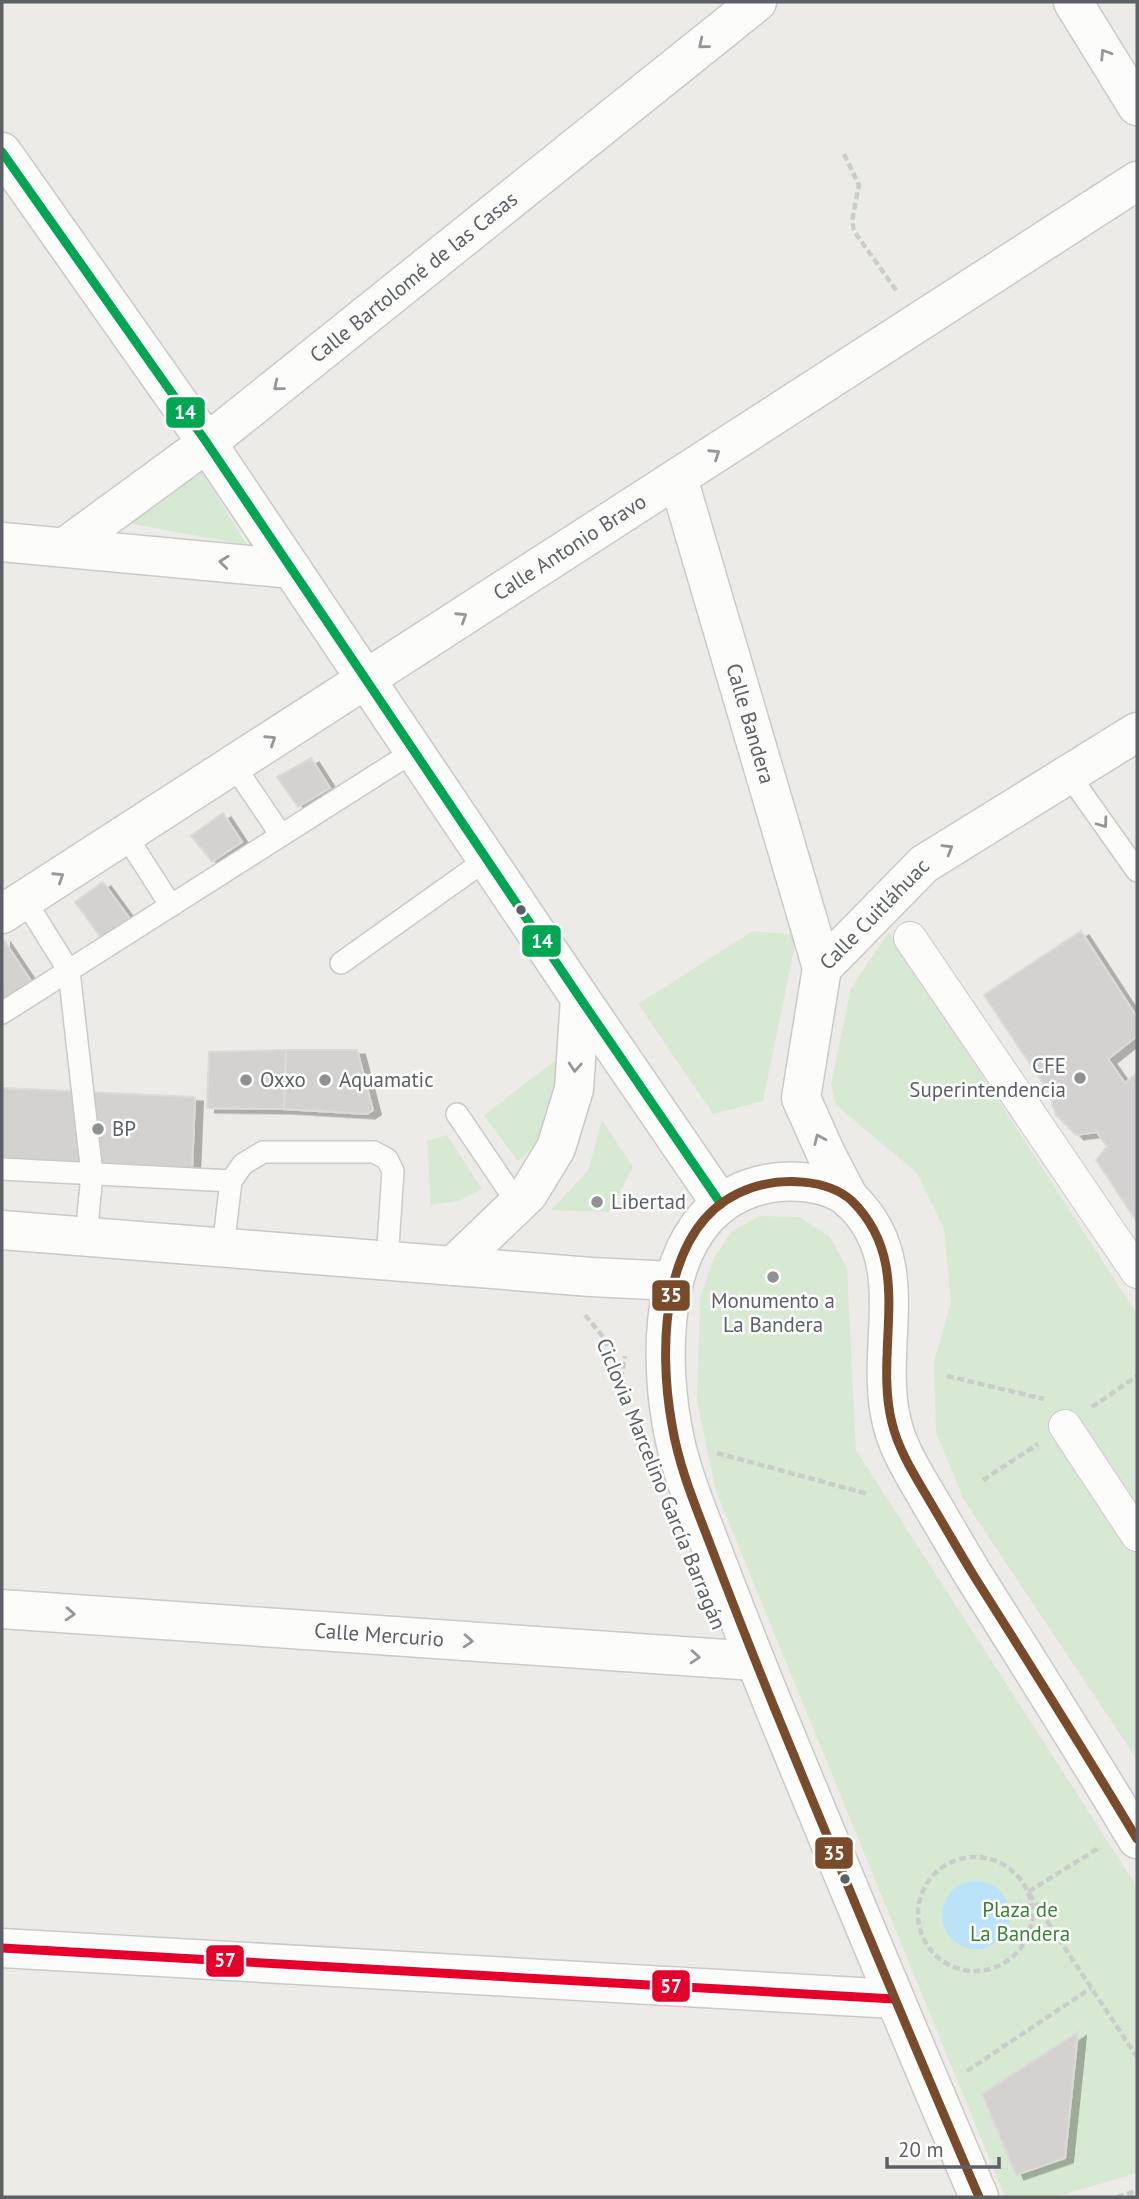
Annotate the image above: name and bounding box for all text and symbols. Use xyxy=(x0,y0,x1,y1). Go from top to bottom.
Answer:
one-way arrow xyxy=(699,36,711,49)
one-way arrow xyxy=(1100,49,1113,62)
street label: Calle Bartolomé de las Casas xyxy=(304,185,523,368)
one-way arrow xyxy=(273,378,285,391)
line badge: 14 xyxy=(165,396,206,429)
text: 14 xyxy=(174,400,196,424)
one-way arrow xyxy=(707,449,720,462)
street label: Calle Antonio Bravo xyxy=(488,488,651,606)
one-way arrow xyxy=(218,555,229,570)
one-way arrow xyxy=(454,613,467,625)
street label: Calle Bandera xyxy=(720,660,781,787)
one-way arrow xyxy=(263,735,276,748)
one-way arrow xyxy=(1095,815,1107,828)
one-way arrow xyxy=(940,845,953,858)
street label: Calle Cuitláhuac xyxy=(814,853,935,975)
one-way arrow xyxy=(51,872,64,885)
unlabelled marker xyxy=(514,903,528,917)
line badge: 14 xyxy=(521,924,562,958)
text: 14 xyxy=(531,929,553,953)
place label: CFE Superintendencia xyxy=(909,1052,1066,1103)
one-way arrow xyxy=(568,1061,583,1072)
place label: Oxxo xyxy=(260,1066,306,1093)
place label: Aquamatic xyxy=(339,1066,434,1093)
marker: CFE Superintendencia xyxy=(1072,1070,1088,1086)
marker: Oxxo xyxy=(238,1072,254,1088)
marker: Aquamatic xyxy=(317,1072,333,1088)
place label: BP xyxy=(112,1115,136,1142)
marker: BP xyxy=(90,1121,106,1137)
one-way arrow xyxy=(813,1134,827,1146)
place label: Libertad xyxy=(611,1188,686,1215)
marker: Libertad xyxy=(589,1194,605,1210)
marker: Monumento a La Bandera xyxy=(765,1269,781,1285)
line badge: 35 xyxy=(651,1279,691,1312)
text: 35 xyxy=(660,1283,682,1307)
place label: Monumento a La Bandera xyxy=(711,1287,835,1338)
street label: Ciclovia Marcelino García Barragán xyxy=(591,1334,732,1634)
one-way arrow xyxy=(65,1606,76,1621)
street label: Calle Mercurio xyxy=(313,1617,445,1652)
one-way arrow xyxy=(463,1633,474,1648)
one-way arrow xyxy=(690,1649,701,1664)
line badge: 35 xyxy=(814,1836,854,1870)
text: 35 xyxy=(823,1841,845,1865)
unlabelled marker xyxy=(838,1872,852,1886)
park label: Plaza de La Bandera xyxy=(970,1896,1070,1947)
line badge: 57 xyxy=(205,1944,245,1978)
text: 57 xyxy=(214,1948,236,1972)
line badge: 57 xyxy=(651,1969,691,2003)
text: 57 xyxy=(660,1974,682,1998)
scale bar xyxy=(887,2126,999,2170)
text: 20 m xyxy=(898,2136,944,2163)

